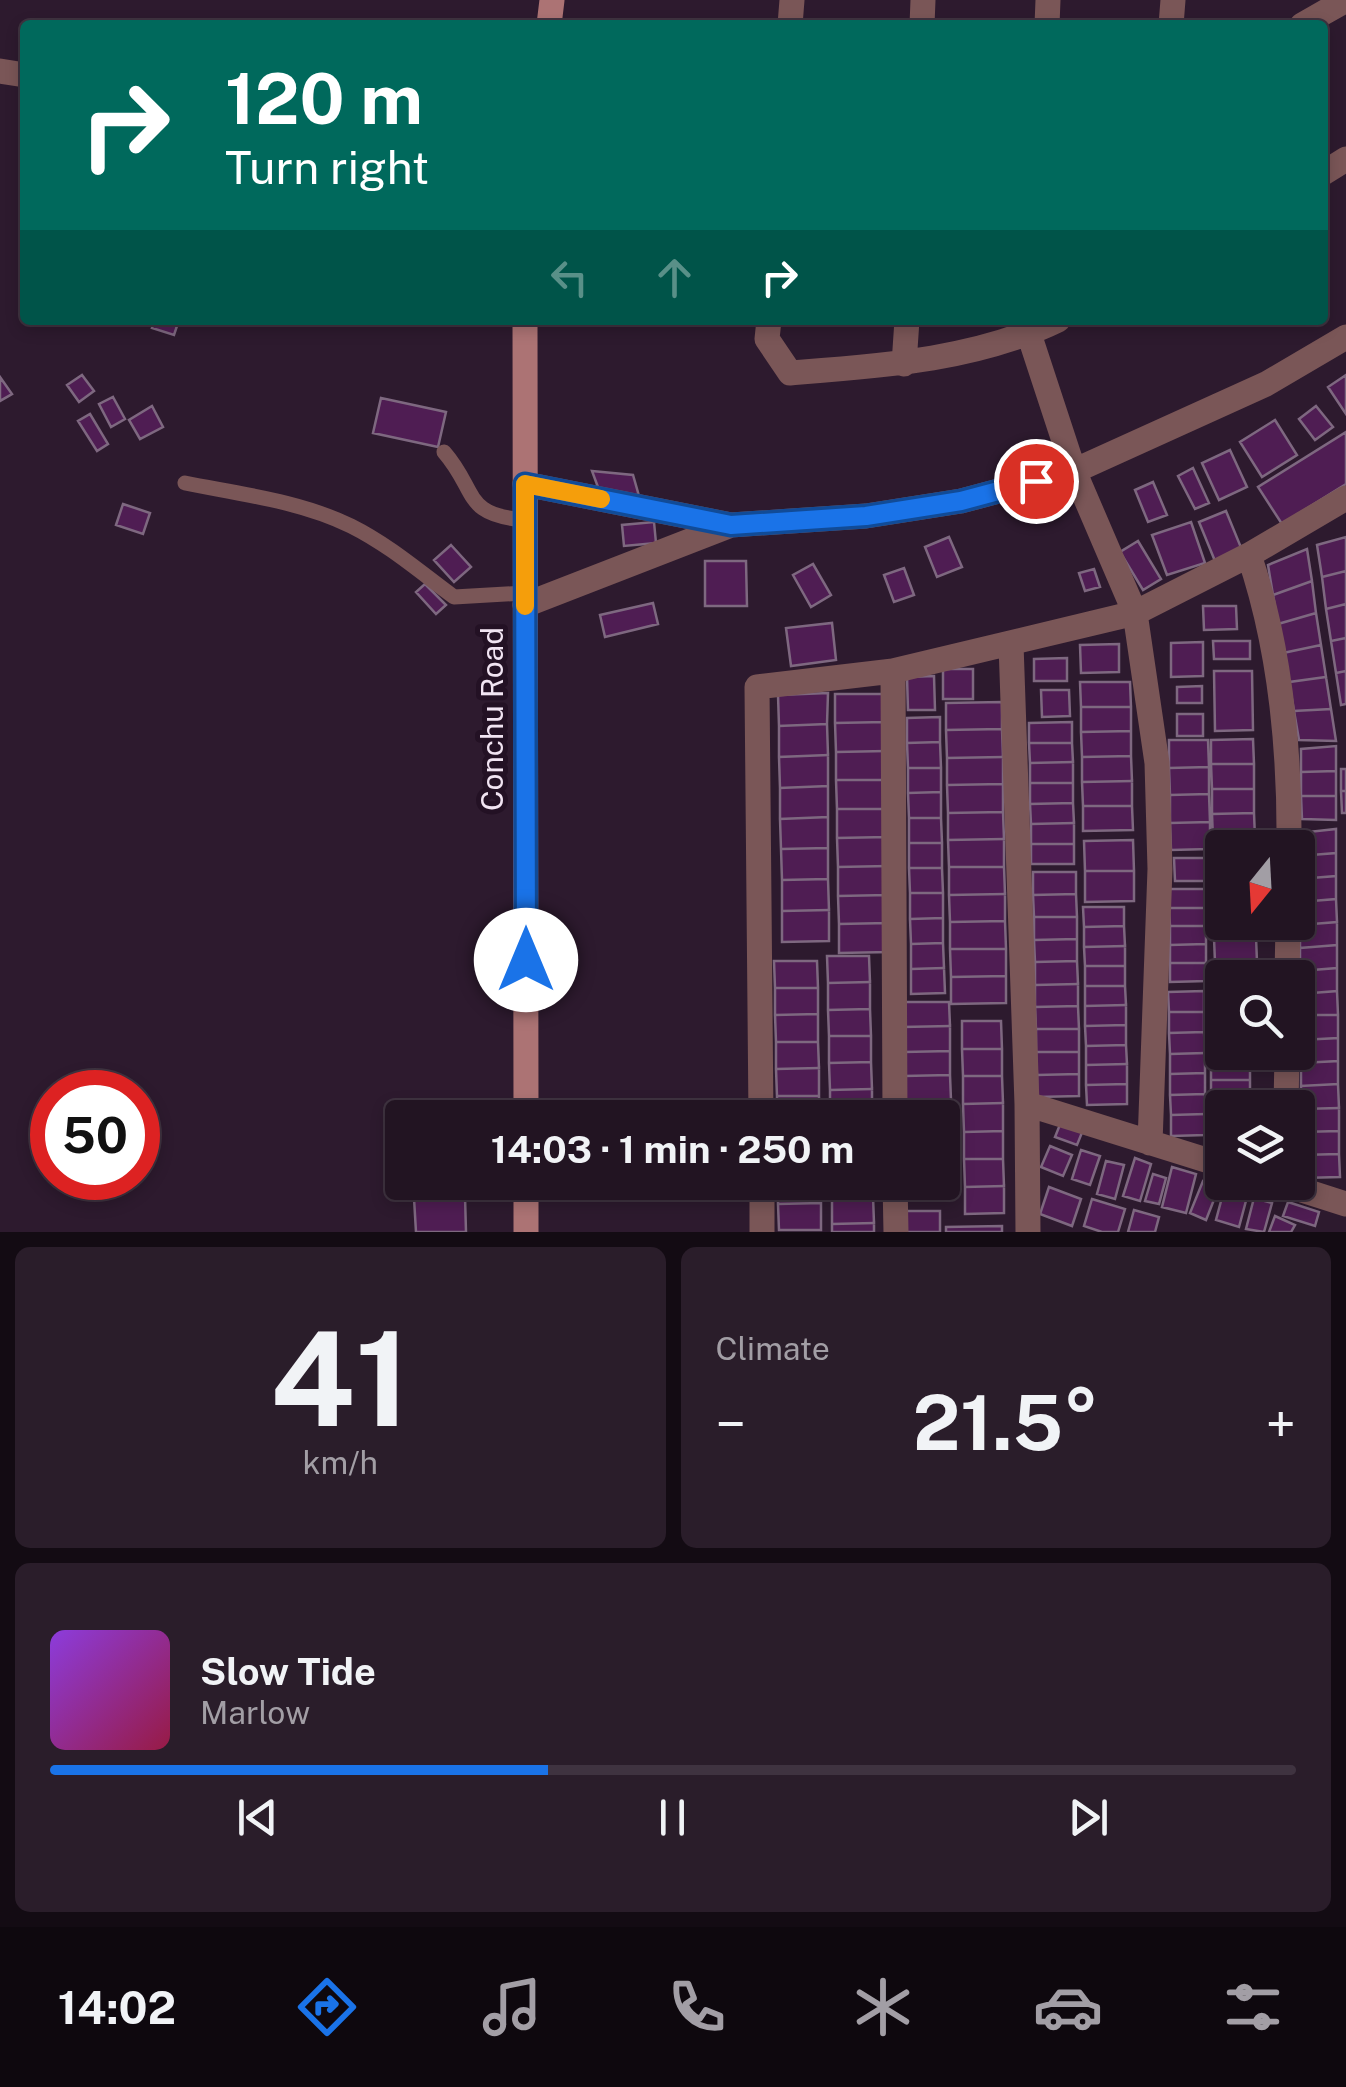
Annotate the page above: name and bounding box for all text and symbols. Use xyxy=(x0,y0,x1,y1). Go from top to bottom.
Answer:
text: 120 m xyxy=(225,57,423,140)
icon: right xyxy=(60,60,190,190)
text: Turn right xyxy=(225,141,429,194)
icon: left xyxy=(542,250,597,305)
icon: ahead xyxy=(647,250,702,305)
icon: right xyxy=(752,250,807,305)
pin xyxy=(994,439,1079,524)
icon: arrive xyxy=(1009,454,1064,509)
street label: Conchu Road xyxy=(474,627,510,811)
north arrow xyxy=(1205,830,1315,940)
map controls xyxy=(1205,830,1315,1200)
position arrow xyxy=(474,908,578,1012)
button: search xyxy=(1205,960,1315,1070)
speed limit sign: 50 xyxy=(30,1070,160,1200)
button: layers xyxy=(1205,1090,1315,1200)
text: 14:03 · 1 min · 250 m xyxy=(491,1127,854,1172)
text: 41 xyxy=(270,1303,411,1455)
text: Climate xyxy=(716,1330,830,1367)
text: 21.5° xyxy=(913,1379,1099,1467)
text: − xyxy=(716,1392,746,1456)
text: + xyxy=(1266,1392,1296,1456)
text: km/h xyxy=(303,1444,378,1481)
text: Slow Tide xyxy=(200,1649,376,1694)
text: Marlow xyxy=(200,1694,310,1731)
icon: previous xyxy=(230,1790,285,1845)
icon: pause xyxy=(645,1790,700,1845)
icon: next xyxy=(1061,1790,1116,1845)
icon: directions xyxy=(292,1972,362,2042)
icon: music xyxy=(477,1972,547,2042)
icon: phone xyxy=(662,1972,732,2042)
icon: climate xyxy=(848,1972,918,2042)
icon: car xyxy=(1033,1972,1103,2042)
icon: filters xyxy=(1218,1972,1288,2042)
text: 14:02 xyxy=(58,1981,176,2034)

